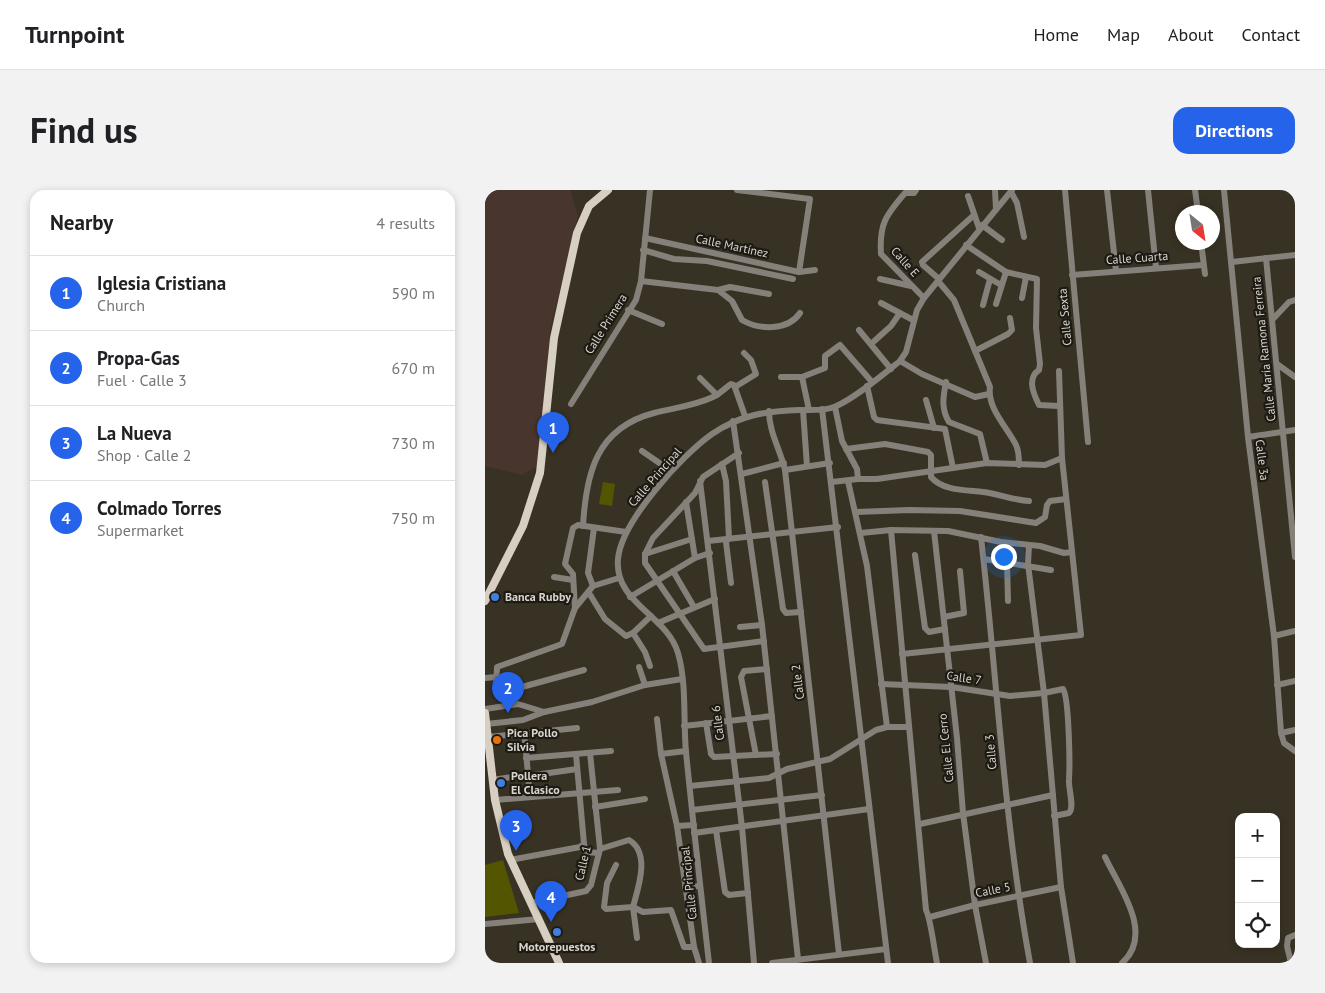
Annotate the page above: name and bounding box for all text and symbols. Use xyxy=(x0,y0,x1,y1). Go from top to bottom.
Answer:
text: Turnpoint xyxy=(25,19,124,50)
text: Home xyxy=(1033,23,1079,46)
text: Map xyxy=(1107,23,1140,46)
text: About xyxy=(1168,23,1214,46)
text: Contact xyxy=(1242,23,1300,46)
text: Find us xyxy=(30,107,138,153)
button: Directions xyxy=(1173,107,1295,154)
north arrow xyxy=(1175,205,1220,250)
text: Nearby xyxy=(50,209,113,236)
text: 4 results xyxy=(376,213,435,233)
street label: Calle Martínez xyxy=(694,230,770,261)
street label: Calle E xyxy=(888,244,923,280)
street label: Calle Cuarta xyxy=(1105,248,1169,267)
text: Iglesia Cristiana xyxy=(97,271,226,295)
street label: Calle María Ramona Ferreira xyxy=(1248,276,1279,422)
text: 1 xyxy=(61,283,71,303)
text: 590 m xyxy=(392,283,435,303)
street label: Calle Sexta xyxy=(1055,288,1074,346)
street label: Calle Primera xyxy=(581,291,630,357)
text: Church xyxy=(97,295,145,315)
text: Propa-Gas xyxy=(97,346,180,370)
text: 2 xyxy=(61,358,71,378)
text: 670 m xyxy=(392,358,435,378)
text: Fuel · Calle 3 xyxy=(97,370,187,390)
pin: 1 xyxy=(537,412,569,453)
text: La Nueva xyxy=(97,421,172,445)
text: 3 xyxy=(61,433,71,453)
text: 730 m xyxy=(392,433,435,453)
street label: Calle 3a xyxy=(1253,438,1272,481)
street label: Calle Principal xyxy=(625,444,685,509)
text: Shop · Calle 2 xyxy=(97,445,192,465)
text: Colmado Torres xyxy=(97,496,222,520)
text: 4 xyxy=(61,508,71,528)
text: 750 m xyxy=(392,508,435,528)
text: Supermarket xyxy=(97,520,184,540)
your location xyxy=(991,544,1017,570)
place label: Banca Rubby xyxy=(505,589,571,604)
marker: Banca Rubby xyxy=(489,591,501,603)
street label: Calle 2 xyxy=(788,664,807,701)
street label: Calle 7 xyxy=(945,668,983,687)
pin: 2 xyxy=(492,672,524,713)
street label: Calle 6 xyxy=(708,705,727,742)
street label: Calle El Cerro xyxy=(934,713,957,783)
place label: Pica Pollo Silvia xyxy=(507,725,558,754)
marker: Pica Pollo Silvia xyxy=(491,734,503,746)
street label: Calle 3 xyxy=(981,734,1000,770)
place label: Pollera El Clasico xyxy=(511,768,560,797)
marker: Pollera El Clasico xyxy=(495,777,507,789)
pin: 3 xyxy=(500,810,532,851)
map controls xyxy=(1235,813,1280,948)
button: + xyxy=(1235,813,1280,858)
street label: Calle 1 xyxy=(571,844,594,882)
street label: Calle Principal xyxy=(677,845,700,920)
button: − xyxy=(1235,858,1280,903)
street label: Calle 5 xyxy=(974,879,1012,900)
pin: 4 xyxy=(535,881,567,922)
button: locate xyxy=(1235,903,1280,948)
marker: Motorepuestos xyxy=(551,926,563,938)
place label: Motorepuestos xyxy=(519,939,595,954)

